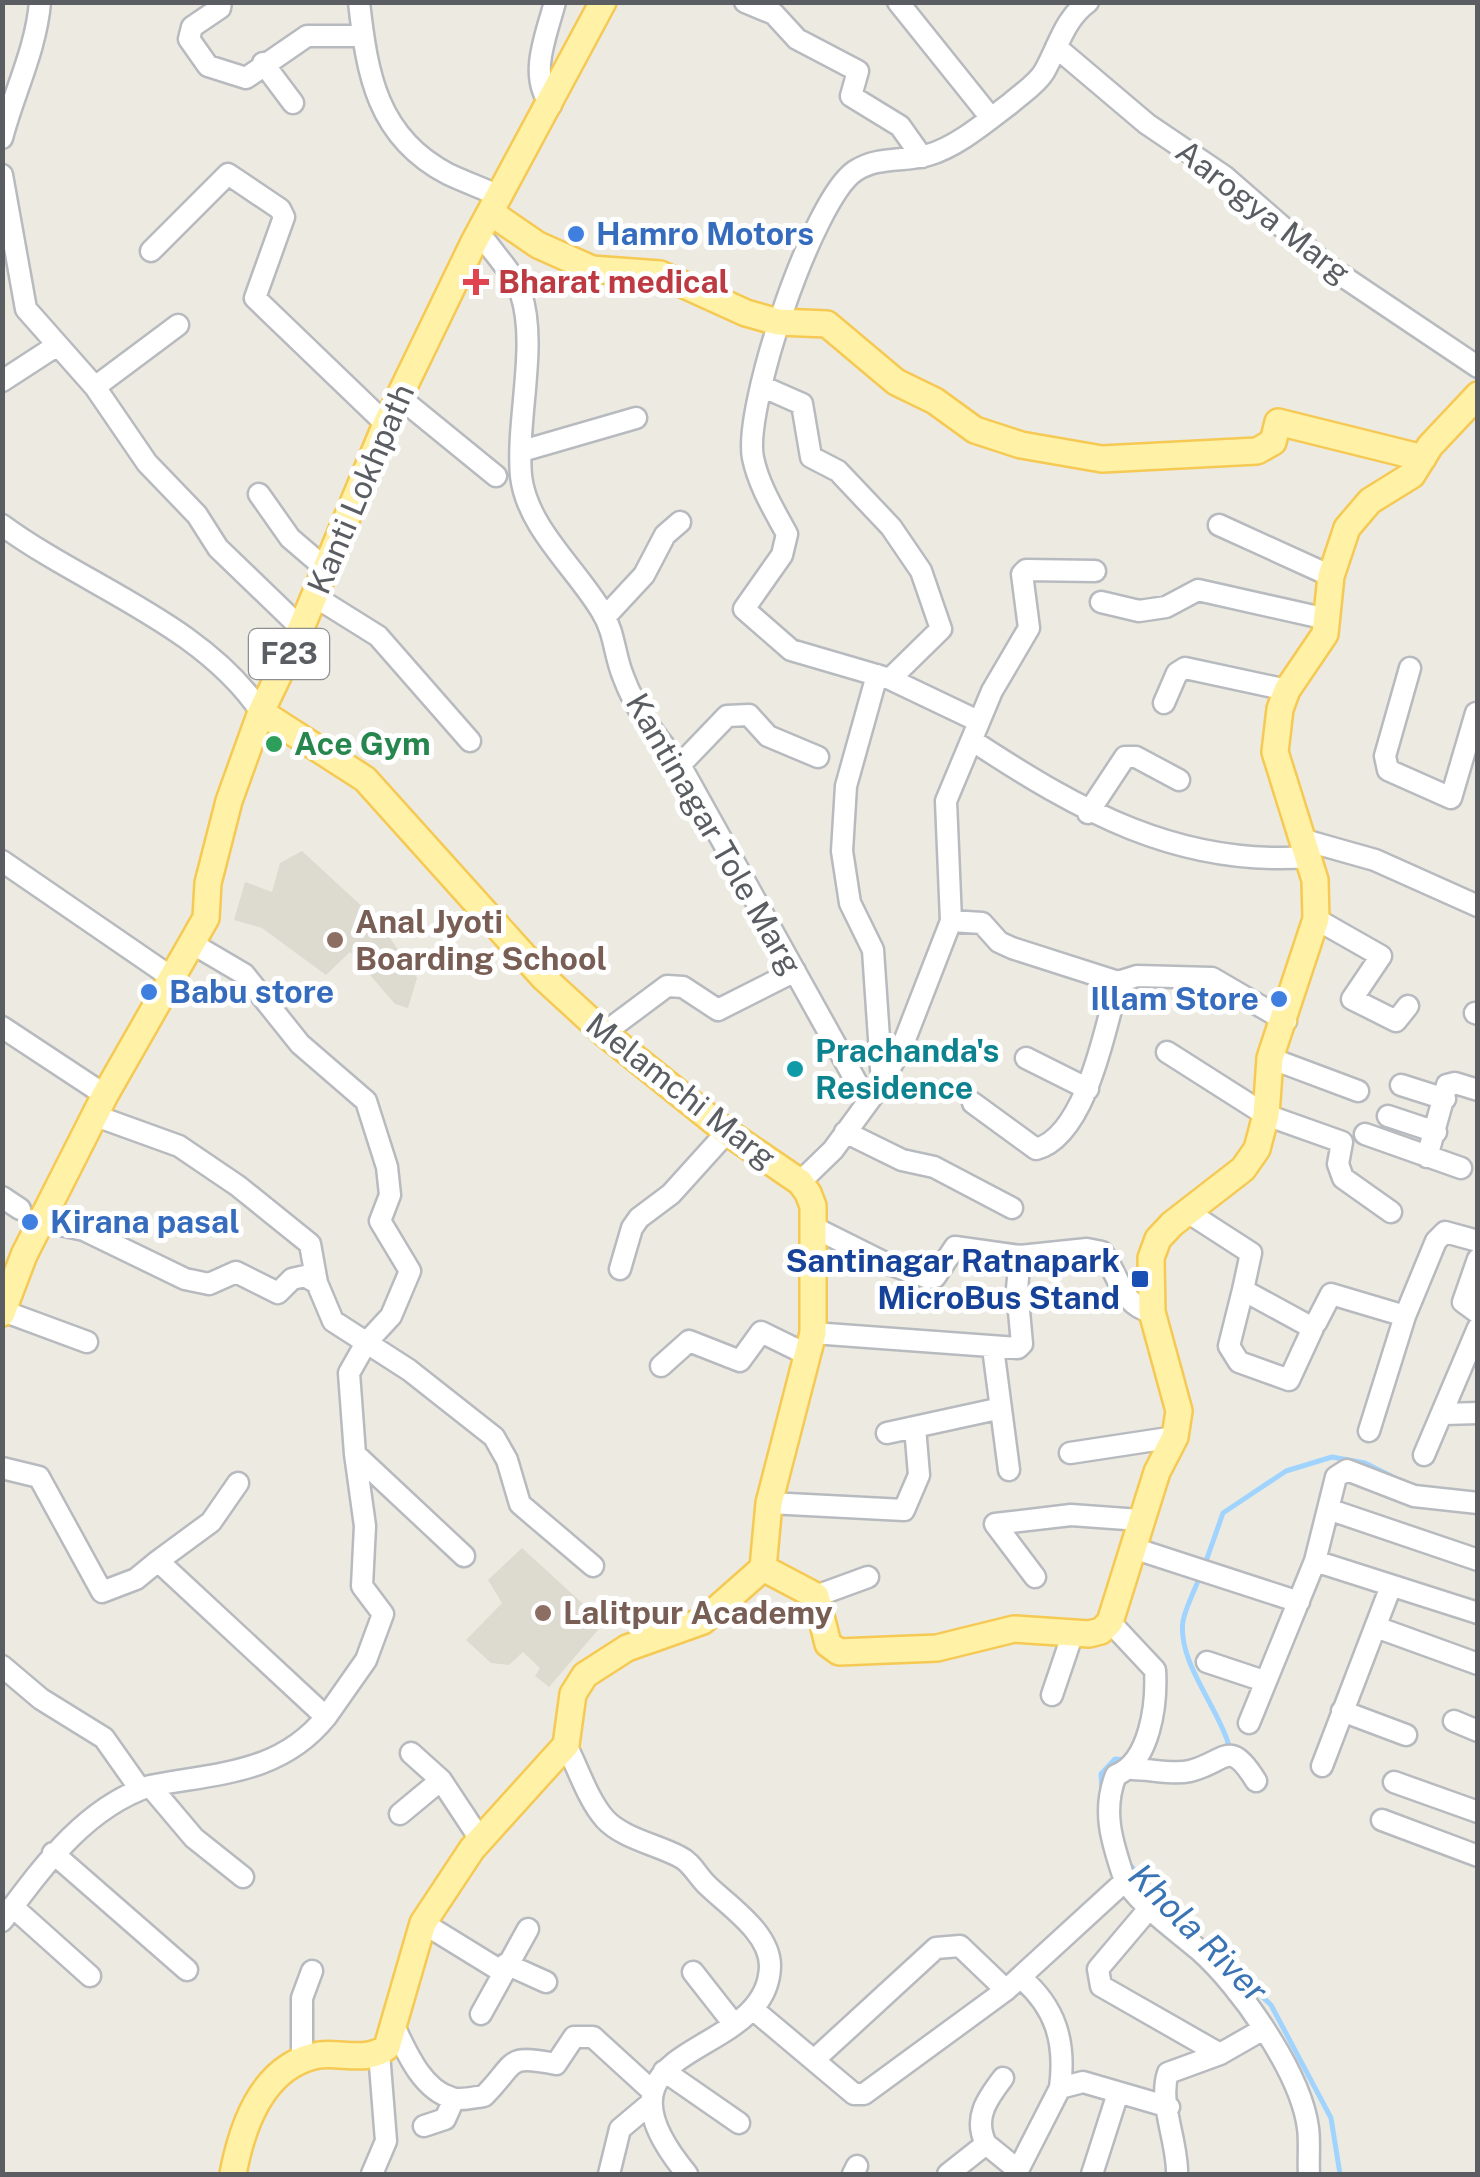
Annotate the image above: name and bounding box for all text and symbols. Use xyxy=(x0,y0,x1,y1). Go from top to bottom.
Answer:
street label: Aarogya Marg xyxy=(1169,132,1358,291)
place label: Hamro Motors xyxy=(596,215,814,252)
marker: Hamro Motors xyxy=(565,223,587,245)
place label: Bharat medical xyxy=(498,263,729,300)
marker: Bharat medical xyxy=(463,269,489,295)
street label: Kanti Lokhpath xyxy=(300,378,421,599)
road number: F23 xyxy=(249,629,329,679)
street label: Kantinagar Tole Marg xyxy=(619,687,810,981)
place label: Ace Gym xyxy=(294,725,431,762)
marker: Ace Gym xyxy=(263,733,285,755)
place label: Anal Jyoti Boarding School xyxy=(355,903,607,977)
marker: Anal Jyoti Boarding School xyxy=(324,929,346,951)
place label: Babu store xyxy=(169,973,334,1010)
place label: Illam Store xyxy=(1090,980,1259,1017)
marker: Babu store xyxy=(138,981,160,1003)
marker: Illam Store xyxy=(1268,988,1290,1010)
street label: Melamchi Marg xyxy=(579,1005,783,1176)
place label: Prachanda's Residence xyxy=(815,1032,999,1106)
marker: Prachanda's Residence xyxy=(784,1058,806,1080)
place label: Kirana pasal xyxy=(50,1203,240,1240)
marker: Kirana pasal xyxy=(19,1211,41,1233)
place label: Santinagar Ratnapark MicroBus Stand xyxy=(785,1242,1120,1316)
marker: Santinagar Ratnapark MicroBus Stand xyxy=(1129,1268,1151,1290)
place label: Lalitpur Academy xyxy=(563,1594,833,1631)
marker: Lalitpur Academy xyxy=(532,1602,554,1624)
water label: Khola River xyxy=(1121,1855,1277,2011)

